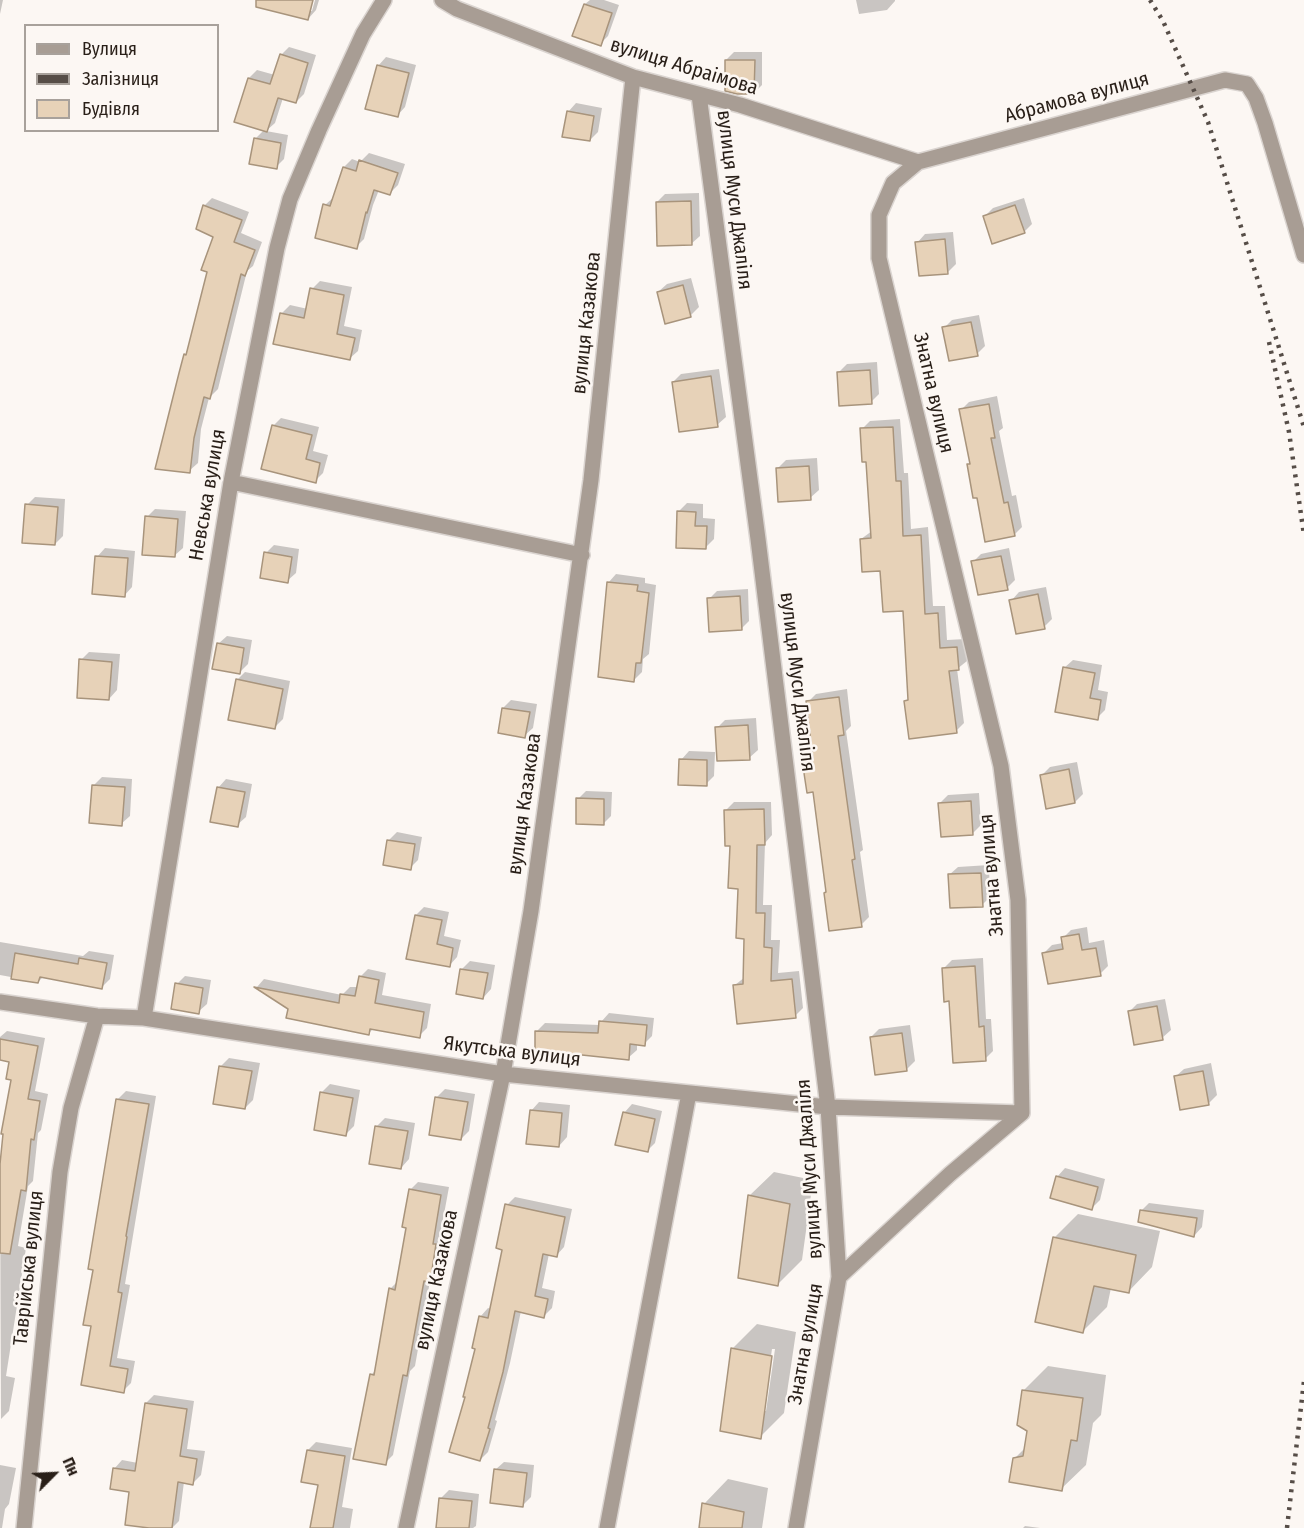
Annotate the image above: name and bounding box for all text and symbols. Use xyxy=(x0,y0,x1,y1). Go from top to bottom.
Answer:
legend xyxy=(24,24,219,132)
street label: вулиця Абраімова xyxy=(607,33,761,101)
text: Вулиця xyxy=(82,38,137,60)
street label: Абрамова вулиця xyxy=(1002,67,1152,129)
text: Залізниця xyxy=(82,68,159,90)
text: Будівля xyxy=(82,98,140,120)
street label: вулиця Муси Джаліля xyxy=(711,109,757,291)
street label: вулиця Казакова xyxy=(568,251,606,395)
street label: Знатна вулиця xyxy=(907,330,959,456)
street label: Невська вулиця xyxy=(185,427,231,563)
street label: вулиця Муси Джаліля xyxy=(774,591,820,773)
street label: вулиця Казакова xyxy=(503,732,547,876)
street label: Знатна вулиця xyxy=(975,813,1009,937)
street label: Якутська вулиця xyxy=(442,1032,582,1072)
street label: вулиця Муси Джаліля xyxy=(792,1078,828,1260)
street label: Таврійська вулиця xyxy=(9,1189,49,1347)
street label: вулиця Казакова xyxy=(410,1208,464,1352)
street label: Знатна вулиця xyxy=(784,1281,828,1407)
north arrow xyxy=(24,1444,84,1504)
text: Пн xyxy=(59,1454,83,1479)

